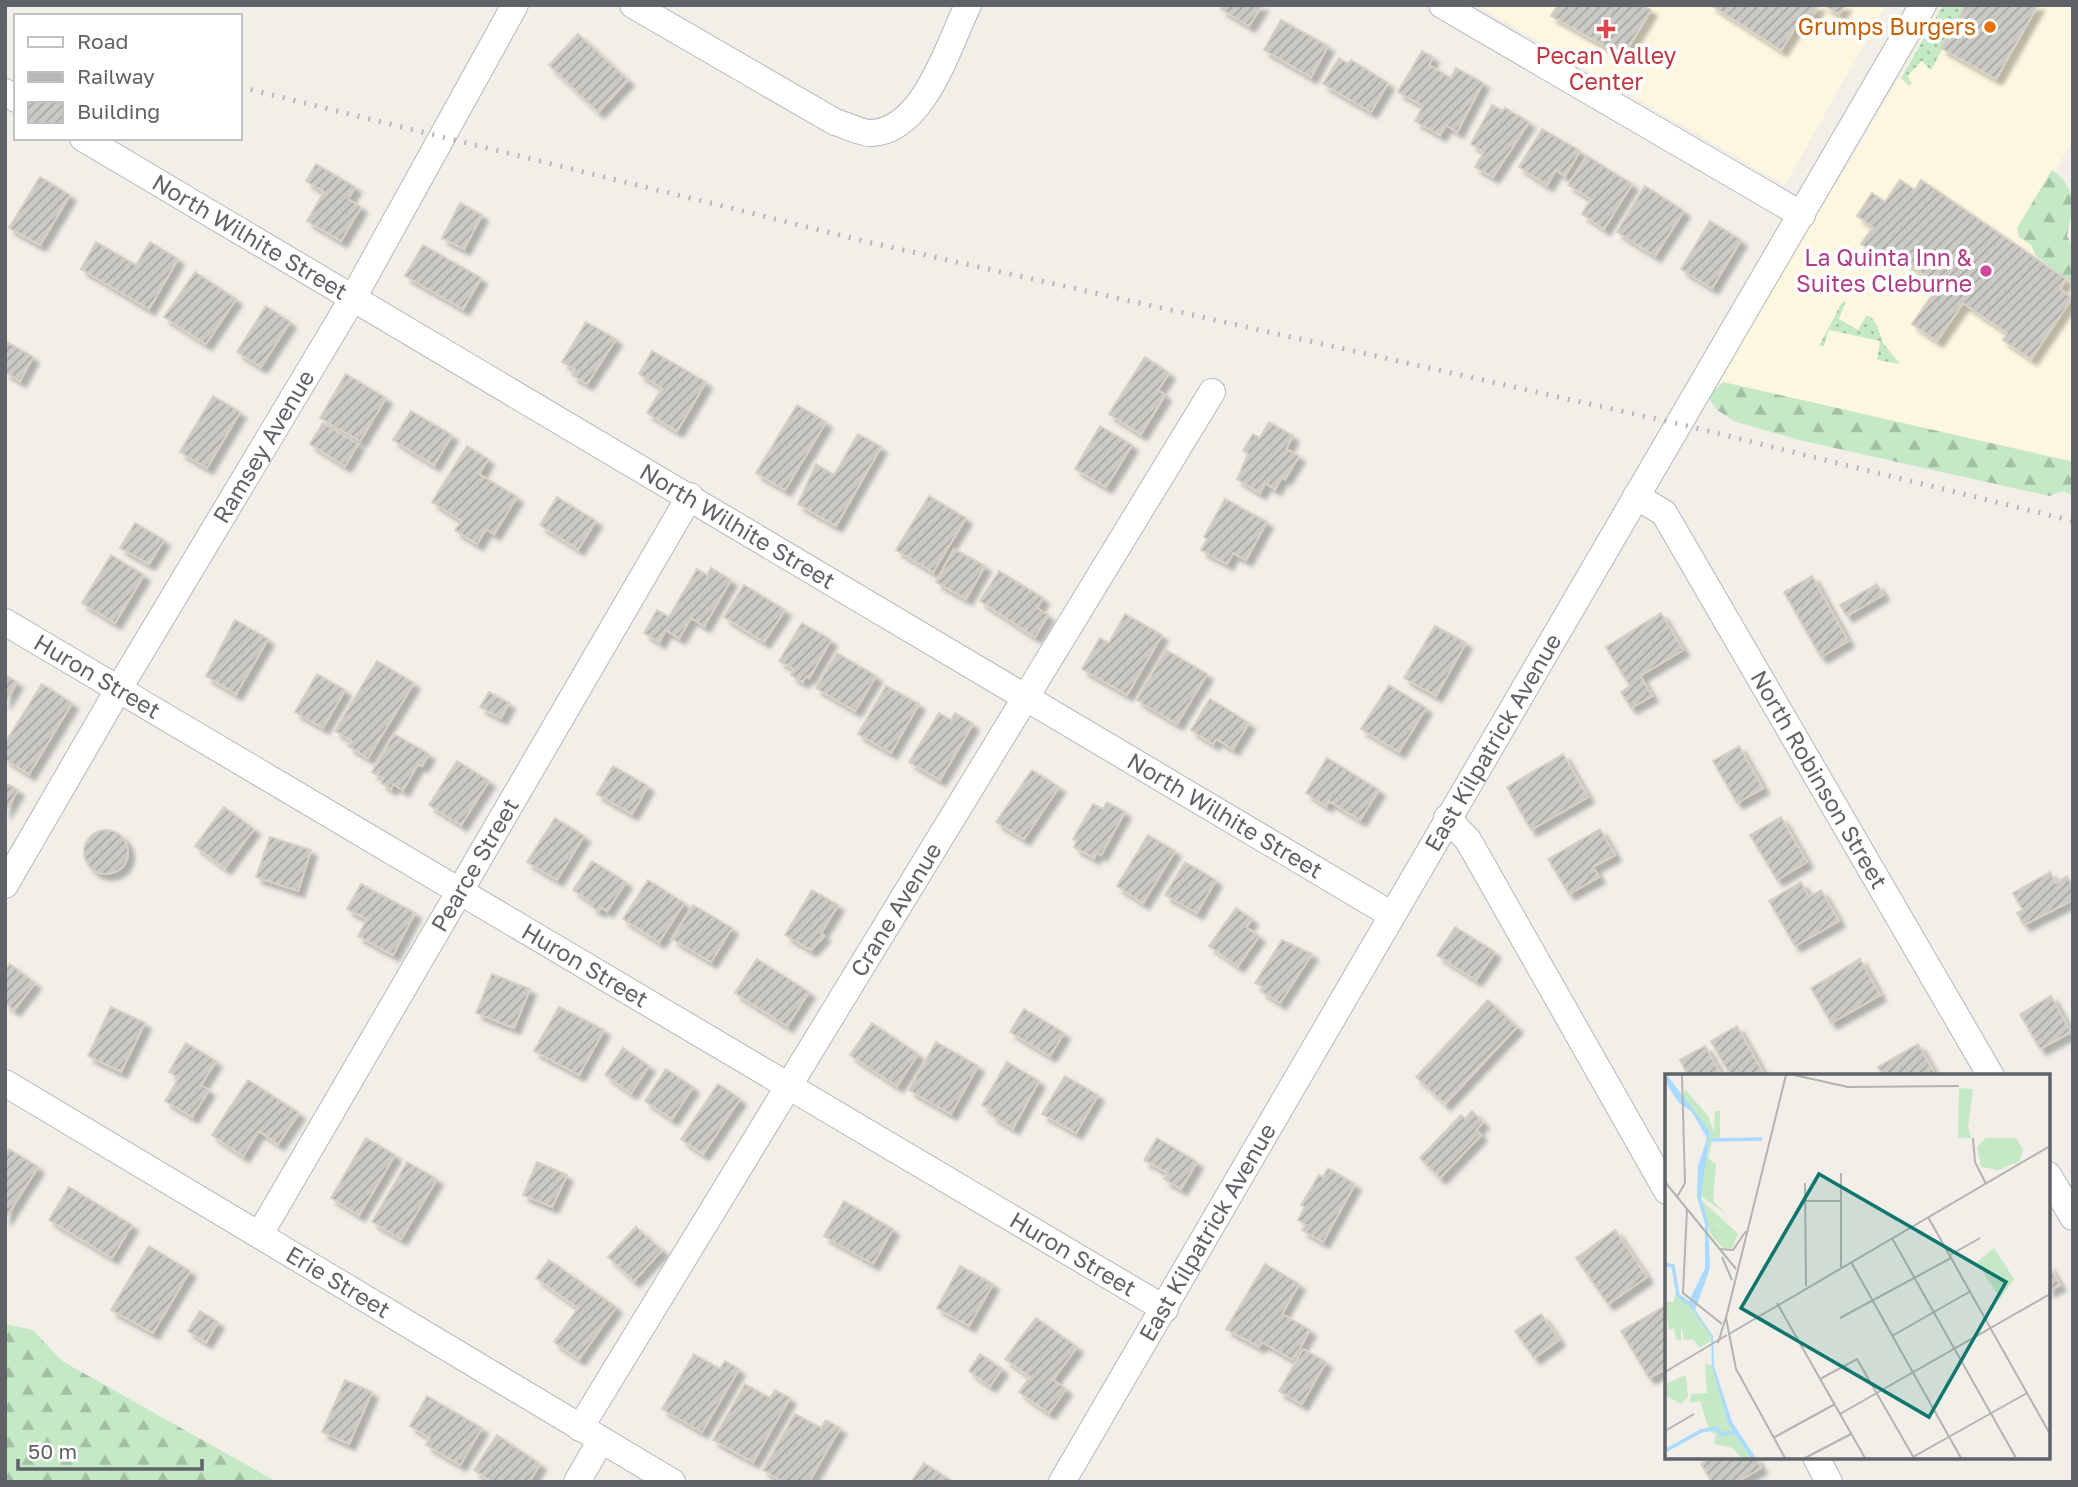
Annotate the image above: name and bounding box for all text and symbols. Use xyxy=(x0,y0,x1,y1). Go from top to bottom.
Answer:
place label: Grumps Burgers xyxy=(1798,12,1976,40)
legend xyxy=(14,14,242,140)
marker: Pecan Valley Center xyxy=(1596,19,1616,39)
marker: Grumps Burgers xyxy=(1982,19,1998,35)
text: Road xyxy=(77,28,128,54)
place label: Pecan Valley Center xyxy=(1536,41,1677,95)
text: Railway xyxy=(77,63,155,89)
text: Building xyxy=(77,98,160,124)
street label: North Wilhite Street xyxy=(148,167,353,305)
place label: La Quinta Inn & Suites Cleburne xyxy=(1796,243,1973,297)
marker: La Quinta Inn & Suites Cleburne xyxy=(1978,263,1994,279)
street label: Ramsey Avenue xyxy=(206,365,320,528)
street label: North Wilhite Street xyxy=(635,457,841,594)
street label: Huron Street xyxy=(29,627,166,724)
street label: East Kilpatrick Avenue xyxy=(1418,628,1567,856)
street label: North Robinson Street xyxy=(1745,665,1894,893)
street label: North Wilhite Street xyxy=(1123,746,1328,884)
street label: Pearce Street xyxy=(424,793,524,936)
street label: Crane Avenue xyxy=(844,837,947,981)
street label: Huron Street xyxy=(517,916,654,1013)
inset map xyxy=(1665,1074,2050,1459)
street label: East Kilpatrick Avenue xyxy=(1132,1118,1281,1346)
street label: Huron Street xyxy=(1005,1205,1142,1302)
street label: Erie Street xyxy=(281,1239,396,1323)
scale bar xyxy=(18,1428,201,1472)
text: 50 m xyxy=(28,1438,77,1464)

